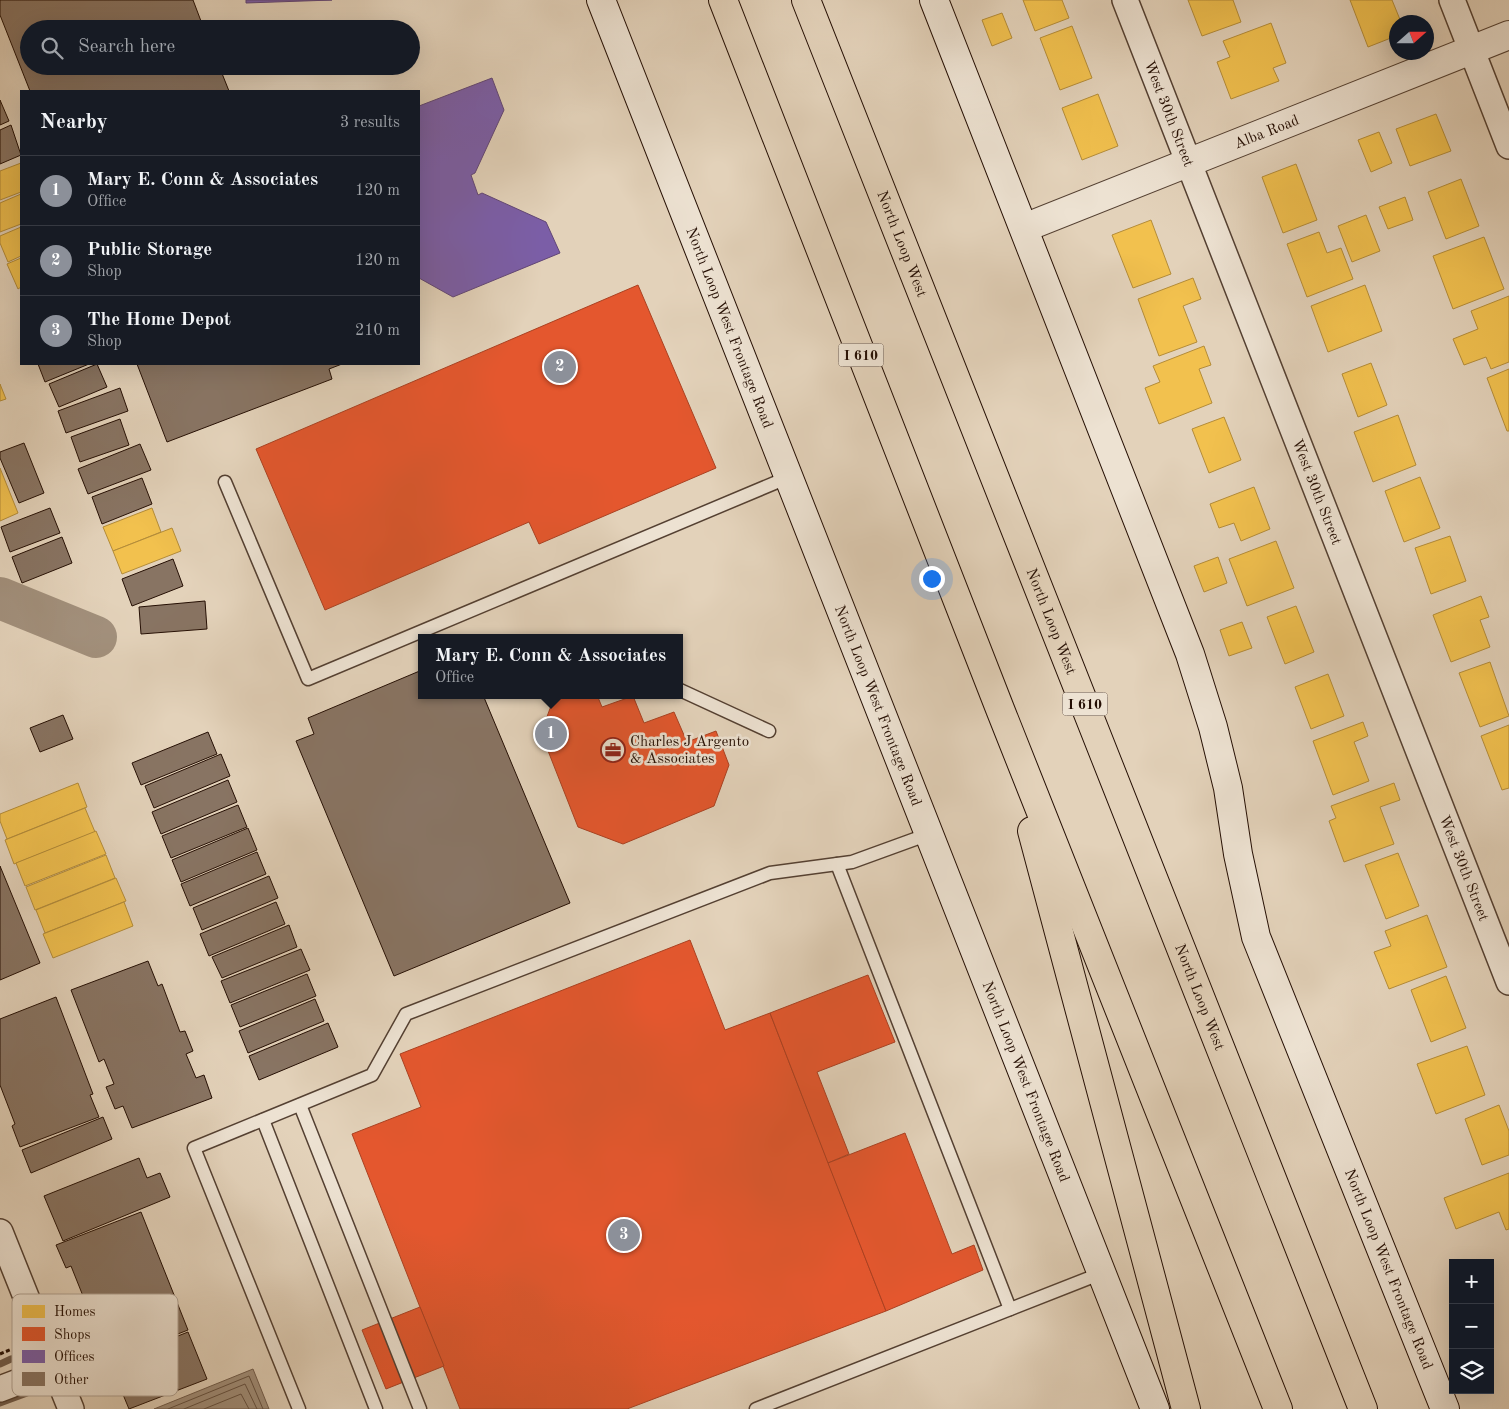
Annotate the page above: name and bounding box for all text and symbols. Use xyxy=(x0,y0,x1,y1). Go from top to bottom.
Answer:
north arrow xyxy=(1389,15,1434,60)
search box xyxy=(20,20,420,75)
icon: search xyxy=(38,34,66,62)
text: Search here xyxy=(78,38,175,57)
street label: West 30th Street xyxy=(1141,59,1195,169)
text: Nearby xyxy=(40,112,108,133)
street label: Alba Road xyxy=(1233,113,1302,152)
text: 3 results xyxy=(340,115,400,131)
text: Mary E. Conn & Associates xyxy=(87,171,318,190)
text: 1 xyxy=(51,183,61,199)
text: 120 m xyxy=(355,183,400,199)
street label: North Loop West xyxy=(873,189,929,300)
text: Office xyxy=(87,194,126,210)
street label: North Loop West Frontage Road xyxy=(682,226,775,431)
text: Public Storage xyxy=(87,241,212,260)
text: 2 xyxy=(51,253,61,269)
text: 120 m xyxy=(355,253,400,269)
text: Shop xyxy=(87,264,122,280)
text: The Home Depot xyxy=(87,311,231,330)
text: 3 xyxy=(51,323,61,339)
text: 210 m xyxy=(355,323,400,339)
text: Shop xyxy=(87,334,122,350)
road number: I 610 xyxy=(838,344,884,366)
pin: 2 xyxy=(544,348,576,386)
street label: West 30th Street xyxy=(1288,437,1343,547)
your location xyxy=(919,566,945,592)
street label: North Loop West xyxy=(1022,566,1078,677)
street label: North Loop West Frontage Road xyxy=(831,603,923,809)
popup xyxy=(418,634,683,699)
text: Mary E. Conn & Associates xyxy=(435,647,666,666)
text: Office xyxy=(435,670,474,686)
road number: I 610 xyxy=(1062,692,1108,716)
pin: 1 xyxy=(535,715,567,753)
place label: Charles J Argento & Associates xyxy=(630,735,749,767)
office icon: Charles J Argento & Associates xyxy=(600,737,626,763)
street label: West 30th Street xyxy=(1436,813,1490,924)
street label: North Loop West xyxy=(1171,942,1226,1053)
street label: North Loop West Frontage Road xyxy=(979,979,1071,1185)
street label: North Loop West Frontage Road xyxy=(1341,1167,1434,1372)
pin: 3 xyxy=(608,1216,640,1254)
map controls xyxy=(1449,1259,1494,1394)
button: + xyxy=(1449,1259,1494,1304)
legend xyxy=(12,1294,178,1396)
button: − xyxy=(1449,1304,1494,1349)
text: Homes xyxy=(54,1305,96,1319)
text: Shops xyxy=(54,1328,91,1342)
button: layers xyxy=(1449,1349,1494,1394)
text: Offices xyxy=(54,1350,94,1364)
text: Other xyxy=(54,1373,89,1387)

